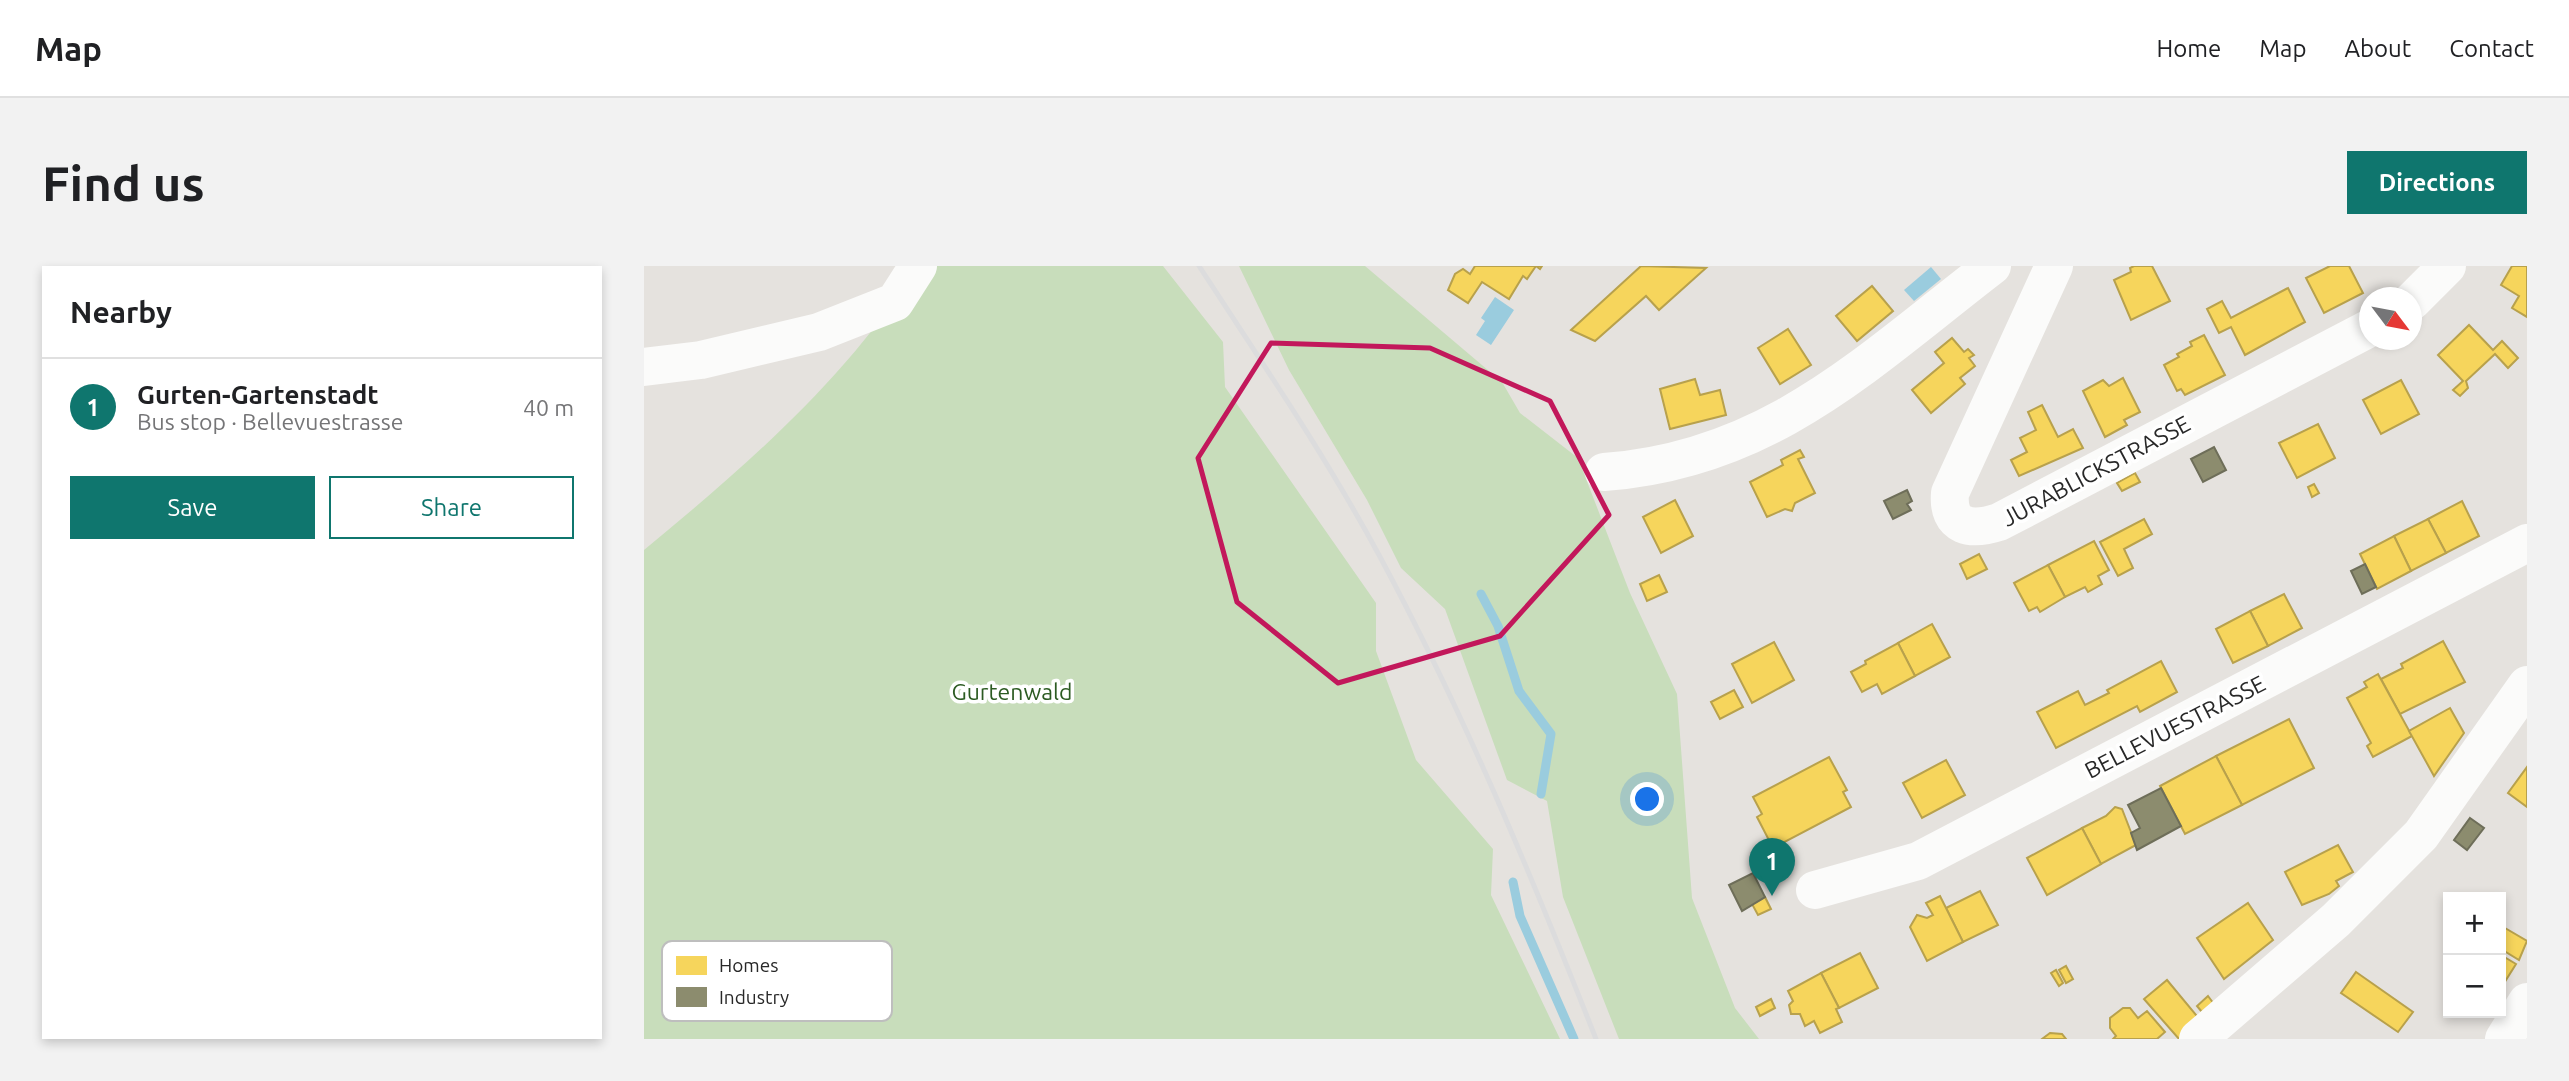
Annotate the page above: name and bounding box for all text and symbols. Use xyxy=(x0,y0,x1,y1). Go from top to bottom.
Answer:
text: Map xyxy=(35,30,102,67)
text: Home xyxy=(2156,35,2221,62)
text: Map xyxy=(2259,35,2306,62)
text: About xyxy=(2344,35,2411,62)
text: Contact xyxy=(2449,35,2534,62)
button: Directions xyxy=(2347,151,2527,214)
text: Find us xyxy=(42,155,205,210)
north arrow xyxy=(2359,287,2422,350)
text: Nearby xyxy=(70,295,172,329)
text: Gurten-Gartenstadt xyxy=(137,380,379,409)
text: 1 xyxy=(87,395,99,420)
text: 40 m xyxy=(523,395,574,420)
text: Bus stop · Bellevuestrasse xyxy=(137,409,403,434)
street label: JURABLICKSTRASSE xyxy=(1997,410,2194,531)
button: Save xyxy=(70,476,315,539)
button: Share xyxy=(329,476,574,539)
street label: BELLEVUESTRASSE xyxy=(2080,670,2269,783)
park label: Gurtenwald xyxy=(951,679,1073,704)
your location xyxy=(1630,782,1664,816)
pin: 1 xyxy=(1749,838,1795,896)
map controls xyxy=(2443,892,2506,1018)
button: + xyxy=(2443,892,2506,955)
legend xyxy=(662,941,892,1021)
text: Homes xyxy=(719,954,779,976)
button: − xyxy=(2443,955,2506,1018)
text: Industry xyxy=(719,986,789,1008)

